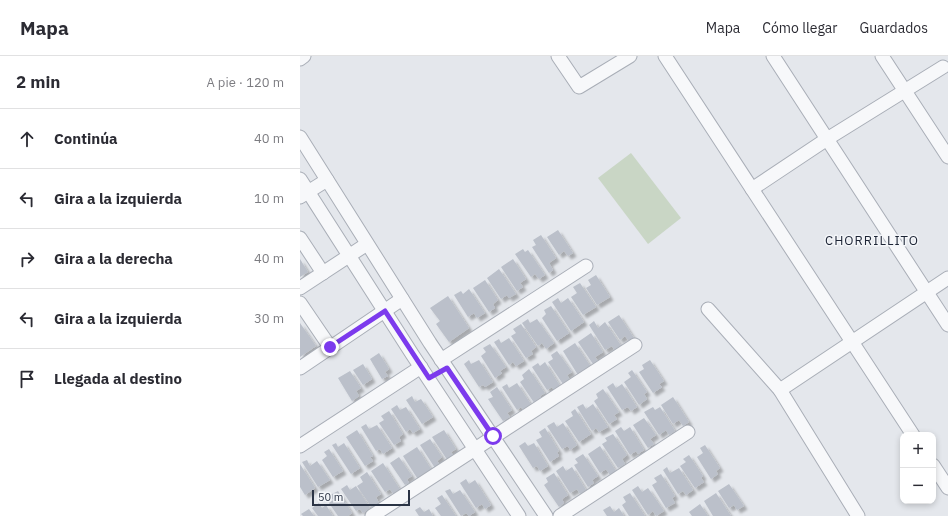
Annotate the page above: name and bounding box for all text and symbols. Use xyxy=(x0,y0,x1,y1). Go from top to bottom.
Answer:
text: Mapa xyxy=(20,16,69,40)
text: Mapa xyxy=(706,19,740,37)
text: Cómo llegar xyxy=(762,19,837,37)
text: Guardados xyxy=(859,19,928,37)
text: 2 min xyxy=(16,71,60,93)
text: A pie · 120 m xyxy=(206,74,284,91)
icon: ahead xyxy=(16,128,38,150)
text: Continúa xyxy=(54,129,118,148)
text: 40 m xyxy=(254,130,284,147)
icon: left xyxy=(16,188,38,210)
text: Gira a la izquierda xyxy=(54,189,182,208)
text: 10 m xyxy=(254,190,284,207)
district label: CHORRILLITO xyxy=(825,232,919,249)
icon: right xyxy=(16,248,38,270)
text: Gira a la derecha xyxy=(54,249,173,268)
text: 40 m xyxy=(254,250,284,267)
icon: left xyxy=(16,308,38,330)
text: Gira a la izquierda xyxy=(54,309,182,328)
text: 30 m xyxy=(254,310,284,327)
route end xyxy=(321,338,339,356)
icon: arrive xyxy=(16,368,38,390)
text: Llegada al destino xyxy=(54,369,182,388)
route start xyxy=(484,427,502,445)
map controls xyxy=(900,432,936,504)
button: + xyxy=(900,432,936,468)
button: − xyxy=(900,468,936,504)
scale bar xyxy=(312,488,410,507)
text: 50 m xyxy=(318,490,343,504)

